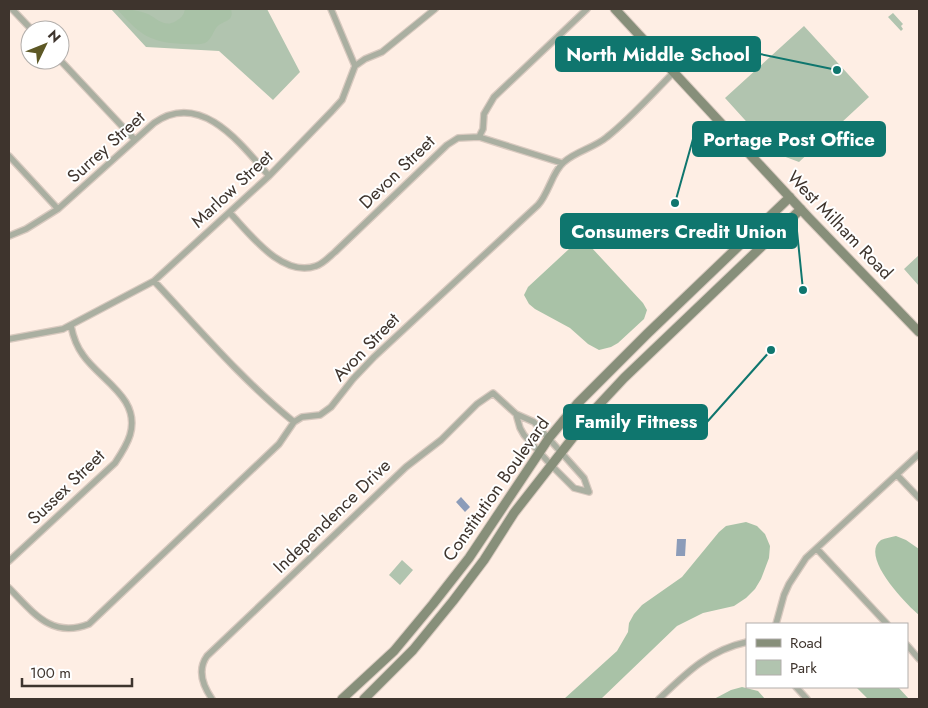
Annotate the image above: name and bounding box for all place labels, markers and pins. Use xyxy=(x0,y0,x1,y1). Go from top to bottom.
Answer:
callout: North Middle School xyxy=(556,37,760,71)
callout: Portage Post Office xyxy=(693,122,885,156)
callout: Consumers Credit Union xyxy=(561,214,797,248)
callout: Family Fitness xyxy=(564,405,707,439)

